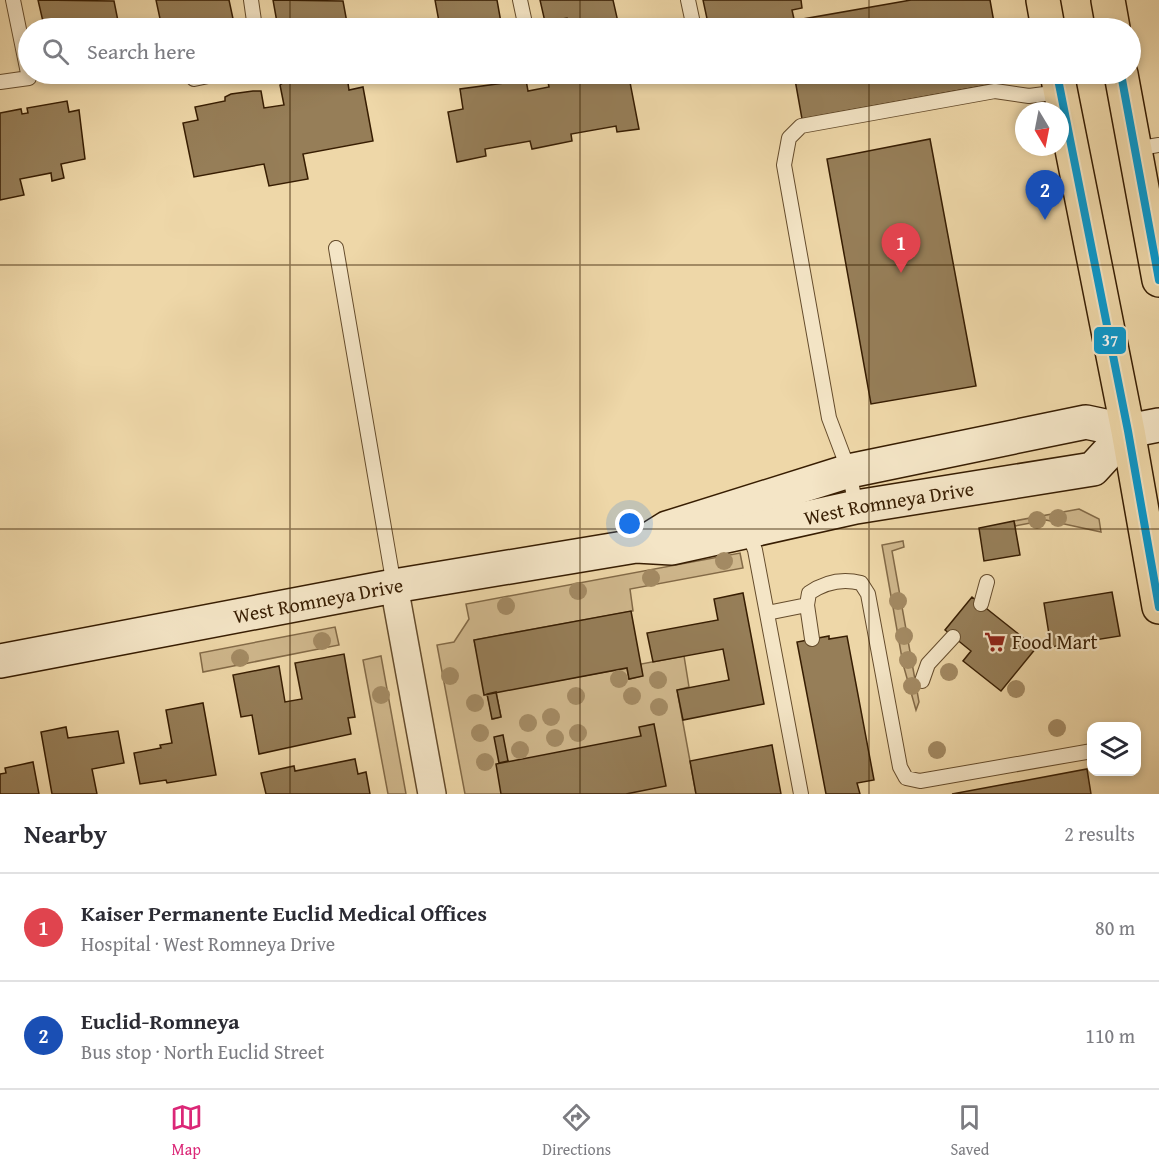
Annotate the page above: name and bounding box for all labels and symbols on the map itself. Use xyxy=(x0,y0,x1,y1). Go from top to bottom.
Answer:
north arrow xyxy=(1015,102,1069,156)
pin: 2 xyxy=(1026,170,1064,220)
pin: 1 xyxy=(882,224,920,273)
line badge: 37 xyxy=(1093,326,1127,355)
text: 37 xyxy=(1102,328,1118,352)
street label: West Romneya Drive xyxy=(801,473,976,532)
your location xyxy=(615,509,644,538)
street label: West Romneya Drive xyxy=(231,570,405,630)
place label: Food Mart xyxy=(1012,627,1098,656)
supermarket icon: Food Mart xyxy=(983,630,1007,654)

